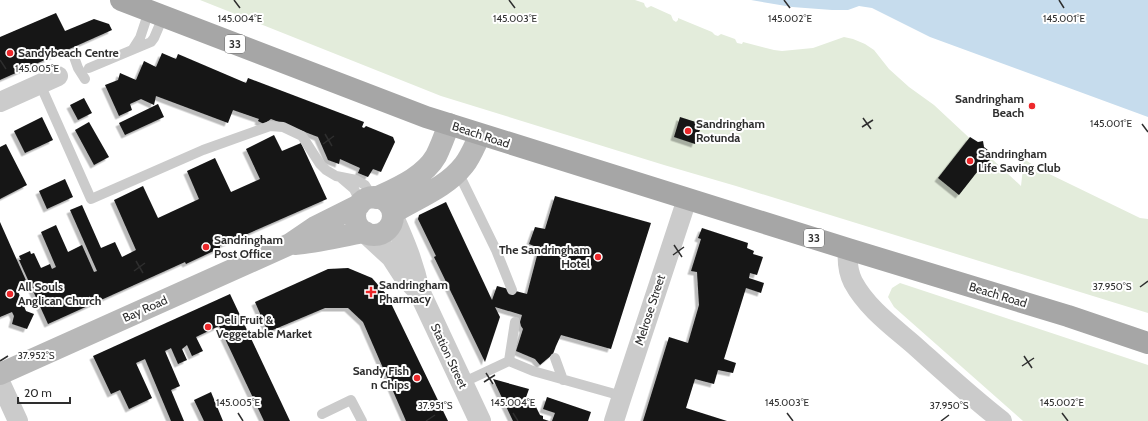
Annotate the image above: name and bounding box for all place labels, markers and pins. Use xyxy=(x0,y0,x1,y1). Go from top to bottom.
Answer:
place label: Sandybeach Centre xyxy=(18,45,119,60)
marker: Sandybeach Centre xyxy=(5,48,15,58)
place label: Sandringham Beach xyxy=(955,91,1024,120)
marker: Sandringham Beach xyxy=(1027,101,1037,111)
place label: Sandringham Rotunda xyxy=(696,116,765,145)
marker: Sandringham Rotunda xyxy=(683,126,693,136)
place label: Sandringham Life Saving Club xyxy=(978,146,1061,175)
marker: Sandringham Life Saving Club xyxy=(965,156,975,166)
place label: Sandringham Post Office xyxy=(214,232,283,261)
marker: Sandringham Post Office xyxy=(201,242,211,252)
place label: The Sandringham Hotel xyxy=(499,242,590,271)
marker: The Sandringham Hotel xyxy=(593,252,603,262)
place label: Sandringham Pharmacy xyxy=(379,277,448,306)
place label: All Souls Anglican Church xyxy=(18,279,101,308)
marker: Sandringham Pharmacy xyxy=(366,287,376,297)
marker: All Souls Anglican Church xyxy=(5,289,15,299)
place label: Deli Fruit & Veggetable Market xyxy=(216,312,312,341)
marker: Deli Fruit & Veggetable Market xyxy=(203,322,213,332)
place label: Sandy Fish n Chips xyxy=(353,363,409,392)
marker: Sandy Fish n Chips xyxy=(412,373,422,383)

